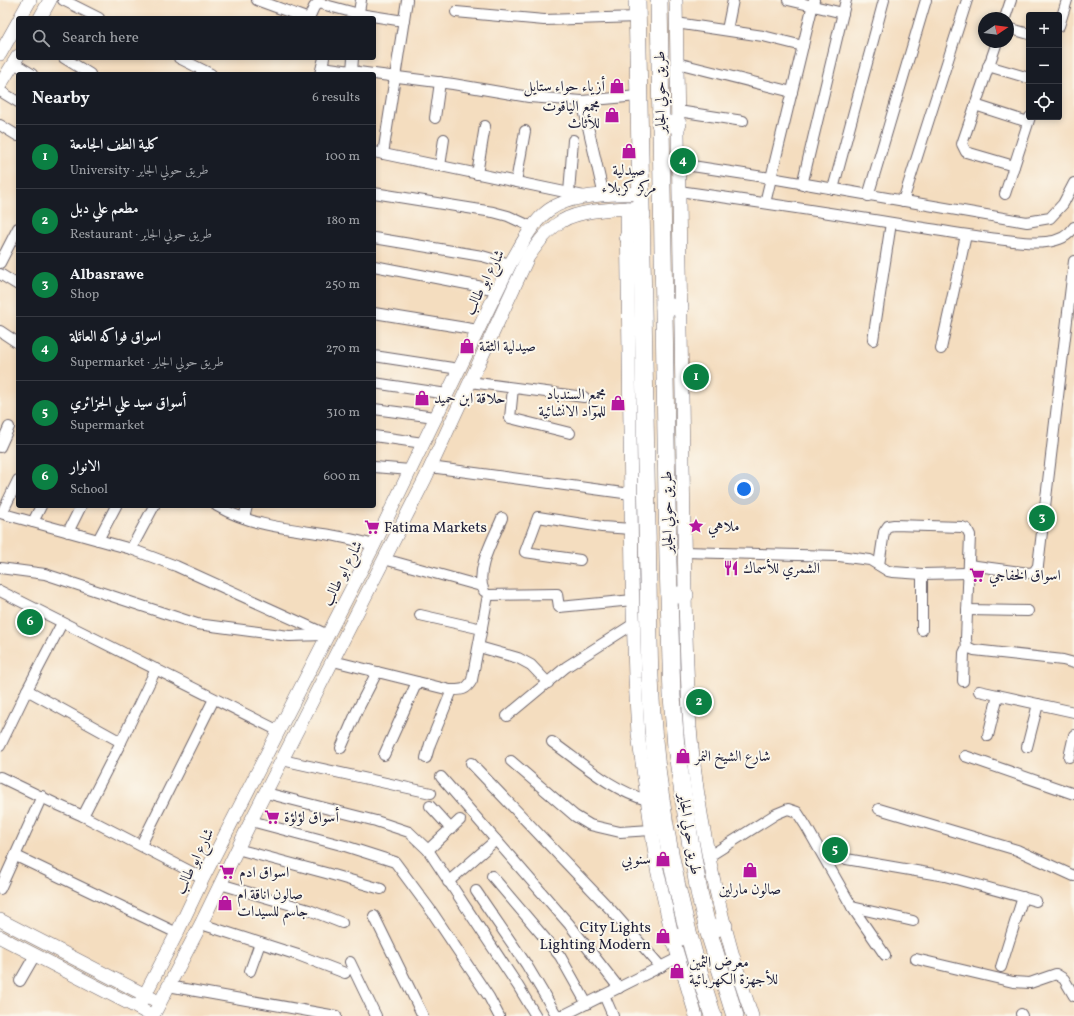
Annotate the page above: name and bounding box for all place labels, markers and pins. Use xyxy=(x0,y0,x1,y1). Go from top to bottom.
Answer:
place label: أزياء حواء ستايل xyxy=(524,75,605,98)
shop icon: أزياء حواء ستايل xyxy=(608,77,626,95)
place label: مجمع الياقوت للأثاث xyxy=(542,97,600,135)
shop icon: مجمع الياقوت للأثاث xyxy=(603,106,621,124)
shop icon: صيدلية مركز كربلاء xyxy=(620,142,638,160)
pin: 4 xyxy=(670,146,696,176)
place label: صيدلية مركز كربلاء xyxy=(602,161,656,199)
shop icon: صيدلية الثقة xyxy=(458,337,476,355)
place label: صيدلية الثقة xyxy=(479,337,536,358)
pin: 1 xyxy=(683,362,709,392)
place label: مجمع السندباد للمواد الانشائية xyxy=(539,385,606,423)
shop icon: حلاقة ابن حميد xyxy=(413,389,431,407)
place label: حلاقة ابن حميد xyxy=(434,389,506,410)
shop icon: مجمع السندباد للمواد الانشائية xyxy=(609,394,627,412)
pin: 3 xyxy=(1029,503,1055,533)
place icon: ملاهي xyxy=(687,517,705,535)
place label: ملاهي xyxy=(708,517,740,538)
supermarket icon: Fatima Markets xyxy=(363,518,381,536)
place label: Fatima Markets xyxy=(384,518,487,539)
place label: الشمري للأسماك xyxy=(743,558,820,580)
restaurant icon: الشمري للأسماك xyxy=(722,559,740,577)
supermarket icon: اسواق الخفاجي xyxy=(968,566,986,584)
place label: اسواق الخفاجي xyxy=(989,566,1061,587)
pin: 6 xyxy=(17,607,43,637)
pin: 2 xyxy=(686,687,712,717)
shop icon: شارع الشيخ النمر xyxy=(674,747,692,765)
place label: شارع الشيخ النمر xyxy=(693,747,771,770)
place label: أسواق لؤلؤة xyxy=(284,806,339,829)
supermarket icon: أسواق لؤلؤة xyxy=(263,808,281,826)
pin: 5 xyxy=(822,835,848,865)
place label: سنوبي xyxy=(621,850,651,871)
shop icon: سنوبي xyxy=(654,850,672,868)
shop icon: صالون مارلين xyxy=(741,861,759,879)
supermarket icon: اسواق ادم xyxy=(218,863,236,881)
place label: اسواق ادم xyxy=(239,863,289,885)
place label: صالون مارلين xyxy=(719,880,781,901)
place label: صالون اناقة ام جاسم للسيدات xyxy=(237,885,308,926)
shop icon: صالون اناقة ام جاسم للسيدات xyxy=(216,894,234,912)
place label: City Lights Lighting Modern xyxy=(540,918,651,956)
shop icon: City Lights Lighting Modern xyxy=(654,927,672,945)
place label: معرض الثمين للأجهزة الكهربائية xyxy=(689,953,778,991)
shop icon: معرض الثمين للأجهزة الكهربائية xyxy=(668,962,686,980)

